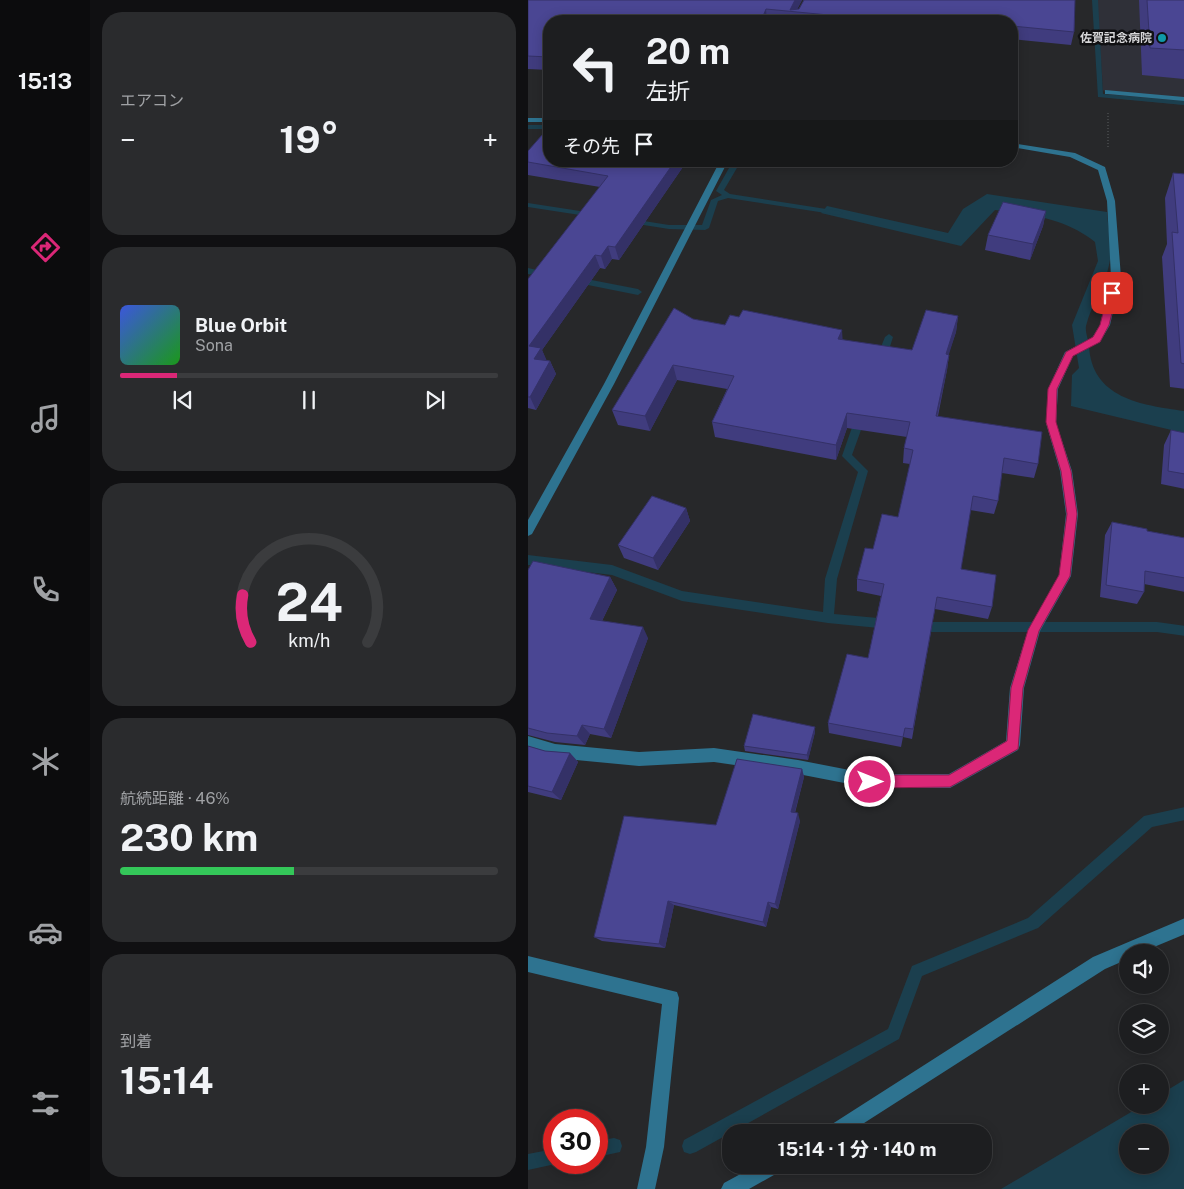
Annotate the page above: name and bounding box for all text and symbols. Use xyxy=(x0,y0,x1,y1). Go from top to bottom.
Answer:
text: 20 m xyxy=(646,31,730,72)
place label: 佐賀記念病院 xyxy=(1080,31,1152,45)
marker: 佐賀記念病院 xyxy=(1156,32,1168,44)
icon: left xyxy=(563,35,628,100)
text: 15:13 xyxy=(18,68,72,94)
text: 左折 xyxy=(646,78,690,104)
text: エアコン xyxy=(120,91,184,110)
text: 19° xyxy=(279,117,339,162)
text: − xyxy=(120,123,136,156)
text: + xyxy=(482,123,498,156)
icon: arrive xyxy=(630,130,658,158)
text: その先 xyxy=(563,135,620,157)
icon: directions xyxy=(28,230,63,265)
pin xyxy=(1091,272,1133,314)
icon: arrive xyxy=(1098,279,1126,307)
text: Blue Orbit xyxy=(195,314,287,336)
text: Sona xyxy=(195,336,233,355)
icon: previous xyxy=(169,386,197,414)
icon: pause xyxy=(295,386,323,414)
icon: next xyxy=(421,386,449,414)
icon: music xyxy=(28,401,63,436)
icon: phone xyxy=(28,572,63,607)
text: 24 xyxy=(275,572,343,633)
text: km/h xyxy=(288,630,330,651)
icon: climate xyxy=(28,744,63,779)
position arrow xyxy=(843,755,895,807)
text: 航続距離 · 46% xyxy=(120,789,230,808)
text: 230 km xyxy=(120,815,258,860)
icon: car xyxy=(28,915,63,950)
map controls xyxy=(1119,944,1169,1174)
button: sound xyxy=(1119,944,1169,994)
button: layers xyxy=(1119,1004,1169,1054)
text: 到着 xyxy=(120,1032,152,1051)
text: 15:14 xyxy=(120,1058,213,1103)
button: + xyxy=(1119,1064,1169,1114)
icon: filters xyxy=(28,1086,63,1121)
speed limit sign: 30 xyxy=(543,1109,608,1174)
button: − xyxy=(1119,1124,1169,1174)
text: 15:14 · 1 分 · 140 m xyxy=(777,1138,937,1160)

